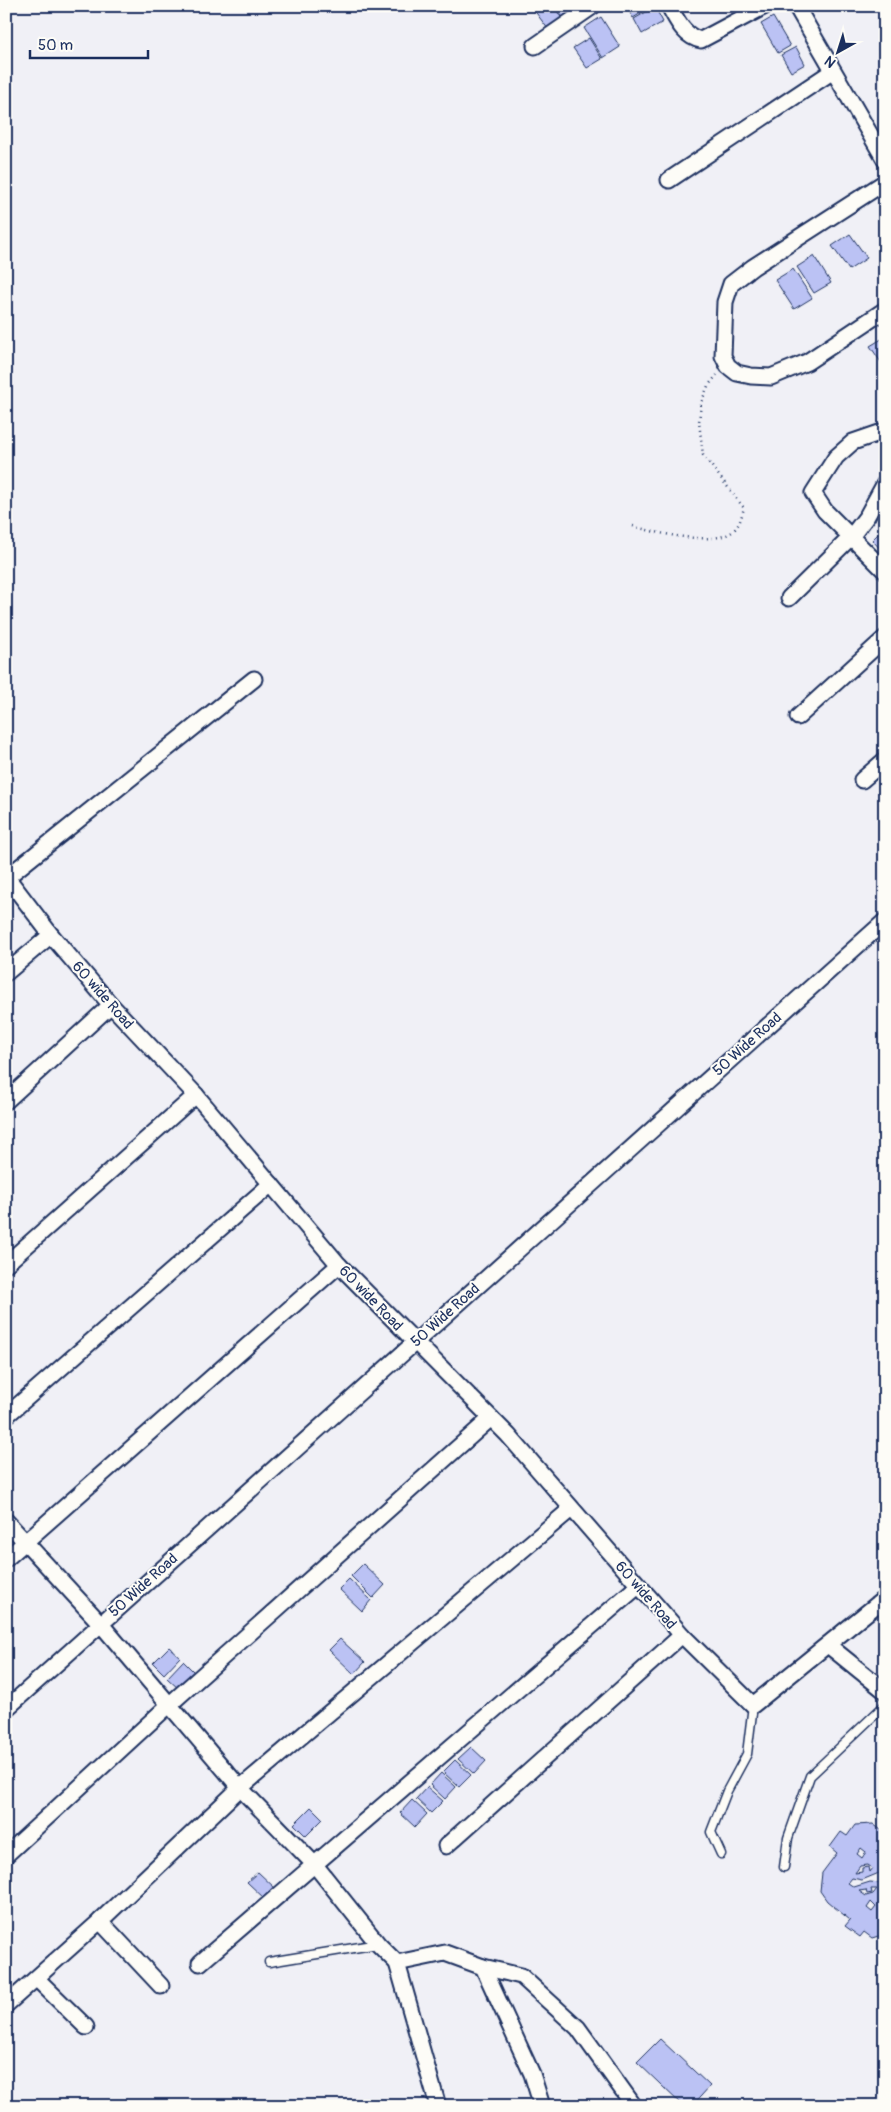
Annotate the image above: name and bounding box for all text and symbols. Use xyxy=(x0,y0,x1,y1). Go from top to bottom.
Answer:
scale bar xyxy=(30,28,148,60)
north arrow xyxy=(814,28,864,78)
text: 50 m xyxy=(38,36,73,55)
text: N xyxy=(821,52,839,71)
street label: 60 wide Road xyxy=(68,957,137,1033)
street label: 50 Wide Road xyxy=(709,1008,786,1080)
street label: 60 wide Road xyxy=(335,1261,407,1335)
street label: 50 Wide Road xyxy=(407,1279,484,1351)
street label: 50 Wide Road xyxy=(105,1549,182,1621)
street label: 60 wide Road xyxy=(611,1557,680,1633)

